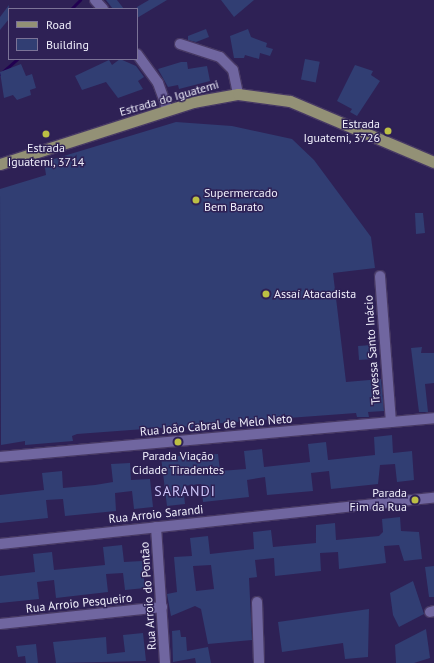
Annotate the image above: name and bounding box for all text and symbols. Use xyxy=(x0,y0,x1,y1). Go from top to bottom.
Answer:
legend xyxy=(8,8,138,60)
text: Road xyxy=(46,17,71,32)
text: Building xyxy=(46,37,89,52)
street label: Estrada do Iguatemi xyxy=(118,77,220,119)
place label: Estrada Iguatemi, 3726 xyxy=(303,117,380,145)
marker: Estrada Iguatemi, 3726 xyxy=(383,126,393,136)
marker: Estrada Iguatemi, 3714 xyxy=(41,129,51,139)
place label: Estrada Iguatemi, 3714 xyxy=(7,141,85,169)
place label: Supermercado Bem Barato xyxy=(204,186,278,214)
marker: Supermercado Bem Barato xyxy=(191,195,201,205)
place label: Assaí Atacadista xyxy=(274,287,356,301)
marker: Assaí Atacadista xyxy=(261,289,271,299)
street label: Travessa Santo Inácio xyxy=(361,295,383,405)
street label: Rua João Cabral de Melo Neto xyxy=(139,411,293,439)
marker: Parada Viação Cidade Tiradentes xyxy=(173,437,183,447)
place label: Parada Viação Cidade Tiradentes xyxy=(132,449,224,477)
district label: SARANDI xyxy=(154,483,216,499)
place label: Parada Fim da Rua xyxy=(350,486,407,514)
marker: Parada Fim da Rua xyxy=(410,495,420,505)
street label: Rua Arroio Sarandi xyxy=(108,502,204,526)
street label: Rua Arroio do Pontão xyxy=(137,541,159,651)
street label: Rua Arroio Pesqueiro xyxy=(25,590,133,616)

